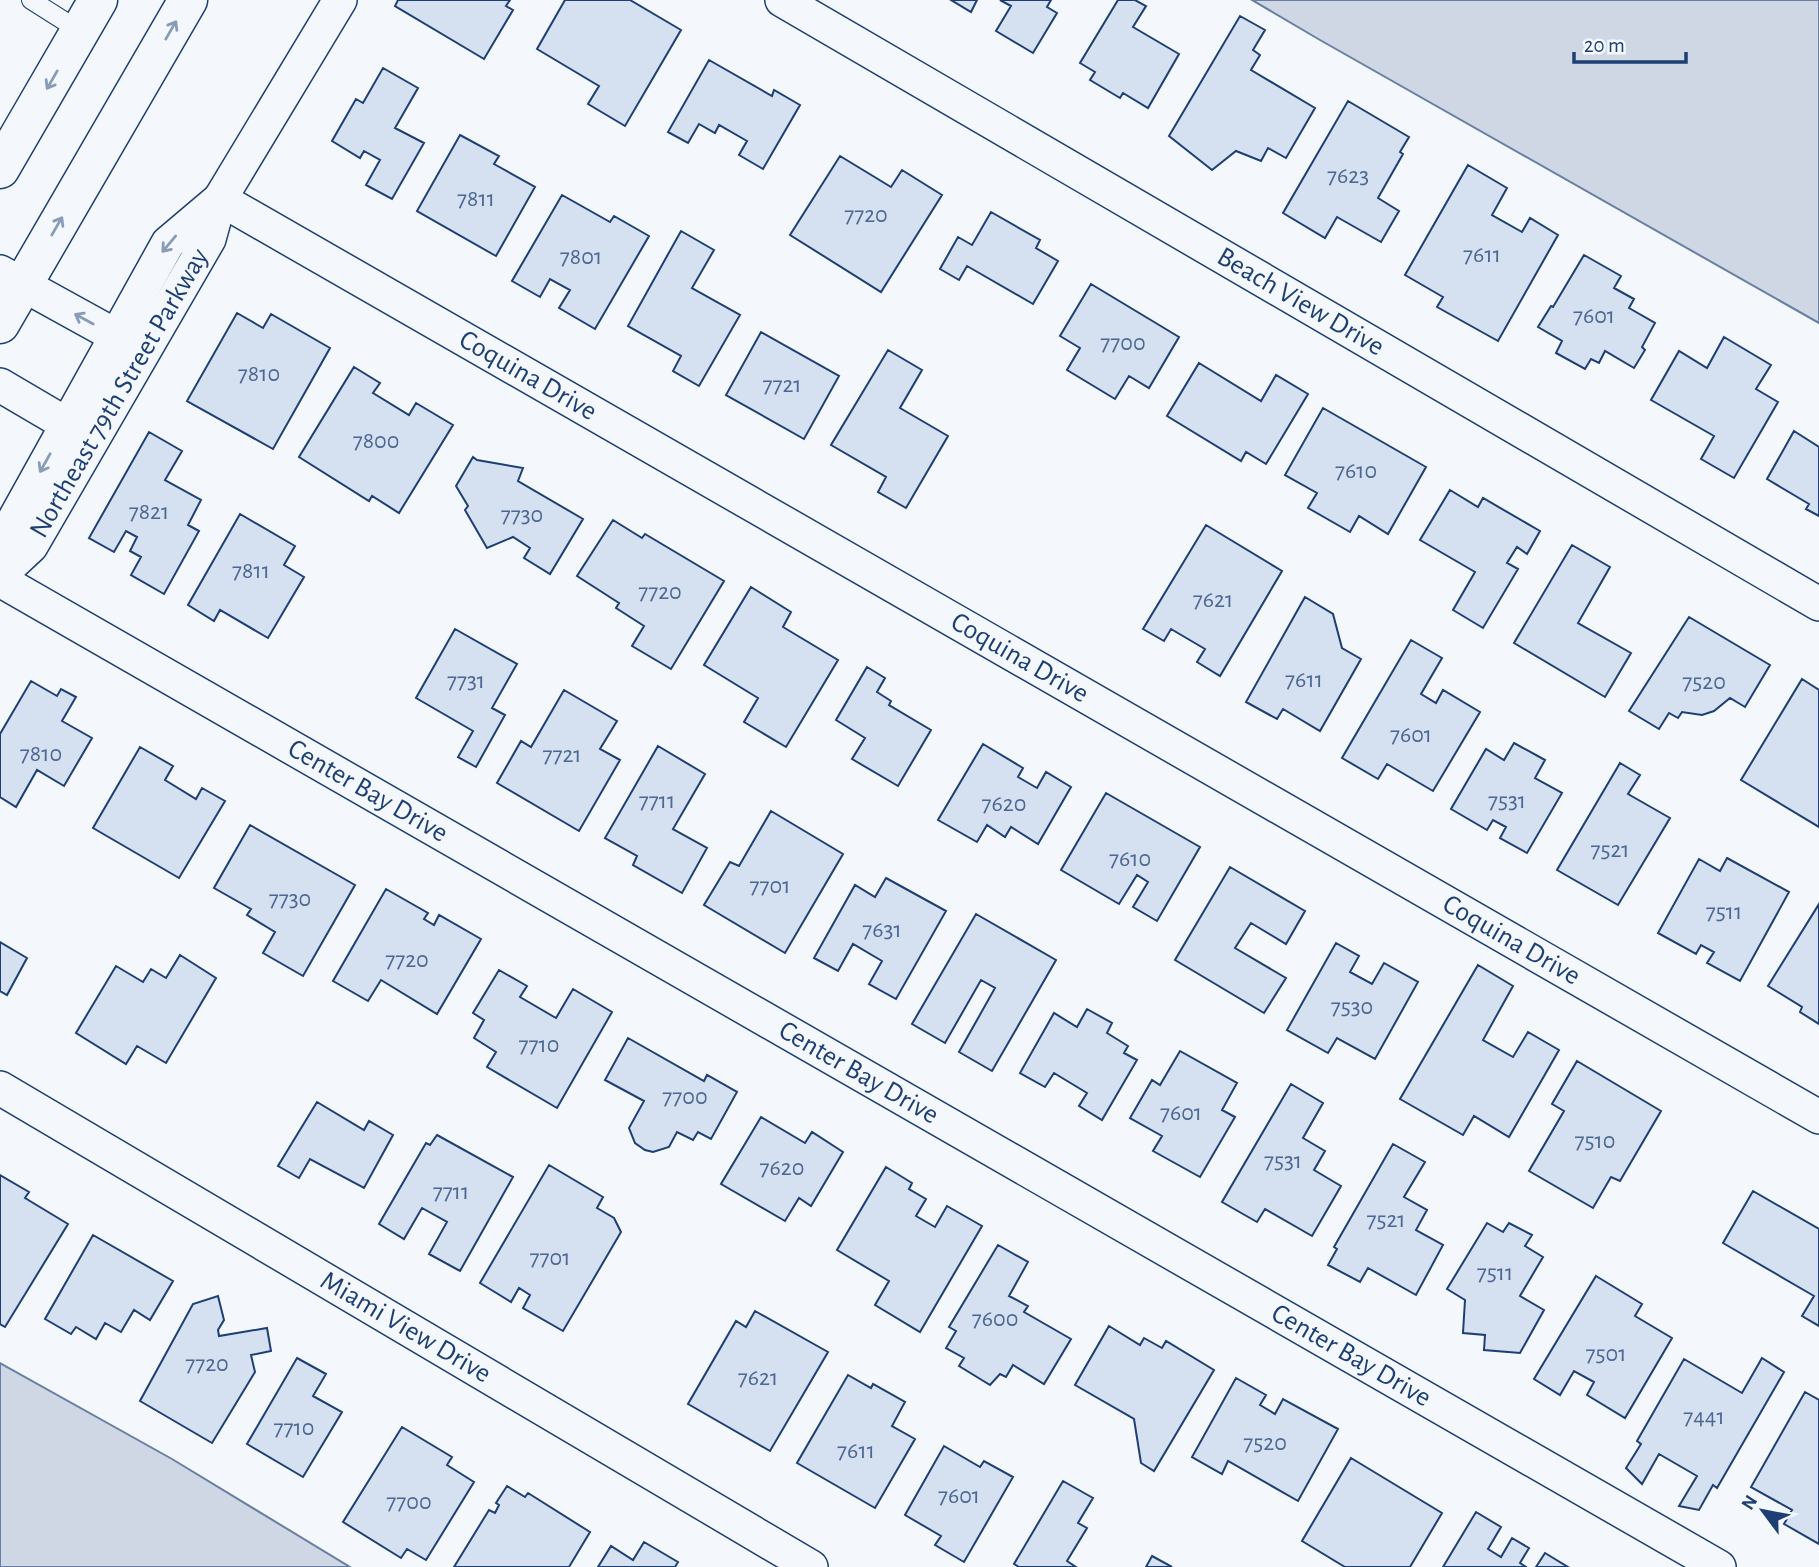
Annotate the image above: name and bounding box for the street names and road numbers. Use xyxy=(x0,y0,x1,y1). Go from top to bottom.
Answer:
street label: Beach View Drive xyxy=(1212,243,1389,361)
street label: Northeast 79th Street Parkway xyxy=(25,244,214,543)
street label: Coquina Drive xyxy=(454,325,601,426)
street label: Coquina Drive xyxy=(946,608,1093,708)
street label: Center Bay Drive xyxy=(283,734,452,848)
street label: Coquina Drive xyxy=(1438,890,1585,991)
street label: Center Bay Drive xyxy=(774,1016,943,1130)
street label: Miami View Drive xyxy=(316,1266,496,1389)
street label: Center Bay Drive xyxy=(1267,1299,1436,1412)

